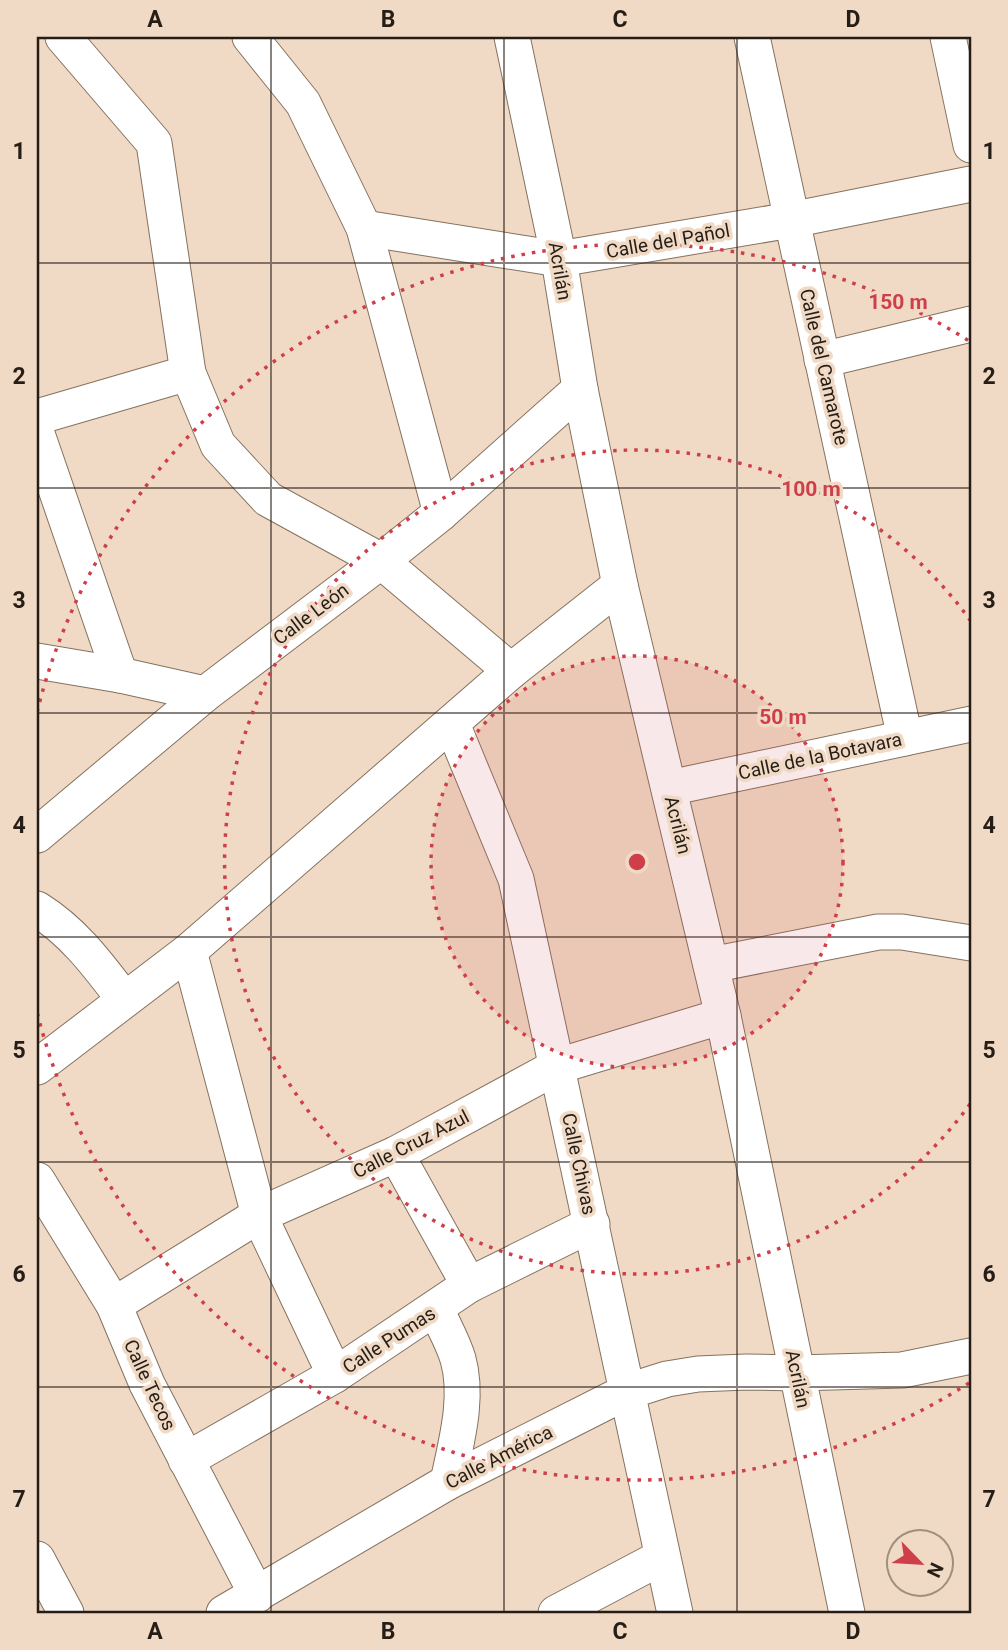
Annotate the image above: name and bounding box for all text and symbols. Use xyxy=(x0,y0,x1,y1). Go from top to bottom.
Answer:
text: A xyxy=(147,6,163,33)
text: B xyxy=(381,6,395,33)
text: C xyxy=(612,6,628,33)
text: D xyxy=(846,6,860,33)
text: 1 xyxy=(12,138,26,165)
text: 1 xyxy=(982,138,996,165)
street label: Calle del Pañol xyxy=(604,219,732,263)
street label: Acrilán xyxy=(544,240,576,302)
street label: Calle del Camarote xyxy=(795,286,853,448)
text: 150 m xyxy=(868,290,928,314)
text: 2 xyxy=(12,363,26,390)
text: 2 xyxy=(982,363,996,390)
text: 100 m xyxy=(781,477,841,501)
street label: Calle León xyxy=(269,578,353,650)
text: 3 xyxy=(12,587,26,614)
text: 3 xyxy=(982,587,996,614)
text: 50 m xyxy=(759,705,807,729)
street label: Calle de la Botavara xyxy=(736,727,904,785)
street label: Acrilán xyxy=(660,794,696,856)
text: 4 xyxy=(12,812,26,839)
text: 4 xyxy=(982,812,996,839)
centre of rings xyxy=(625,850,649,874)
text: 5 xyxy=(12,1037,26,1064)
text: 5 xyxy=(982,1037,996,1064)
street label: Calle Cruz Azul xyxy=(349,1105,473,1183)
street label: Calle Chivas xyxy=(557,1111,601,1217)
text: 6 xyxy=(12,1261,26,1288)
text: 6 xyxy=(982,1261,996,1288)
street label: Calle Pumas xyxy=(338,1301,440,1379)
street label: Calle Tecos xyxy=(119,1336,181,1434)
street label: Acrilán xyxy=(781,1348,815,1410)
street label: Calle América xyxy=(442,1420,556,1494)
text: 7 xyxy=(12,1486,26,1513)
text: 7 xyxy=(982,1486,996,1513)
north arrow xyxy=(886,1528,956,1598)
text: N xyxy=(922,1559,948,1581)
text: A xyxy=(147,1618,163,1645)
text: B xyxy=(381,1618,395,1645)
text: C xyxy=(612,1618,628,1645)
text: D xyxy=(846,1618,860,1645)

